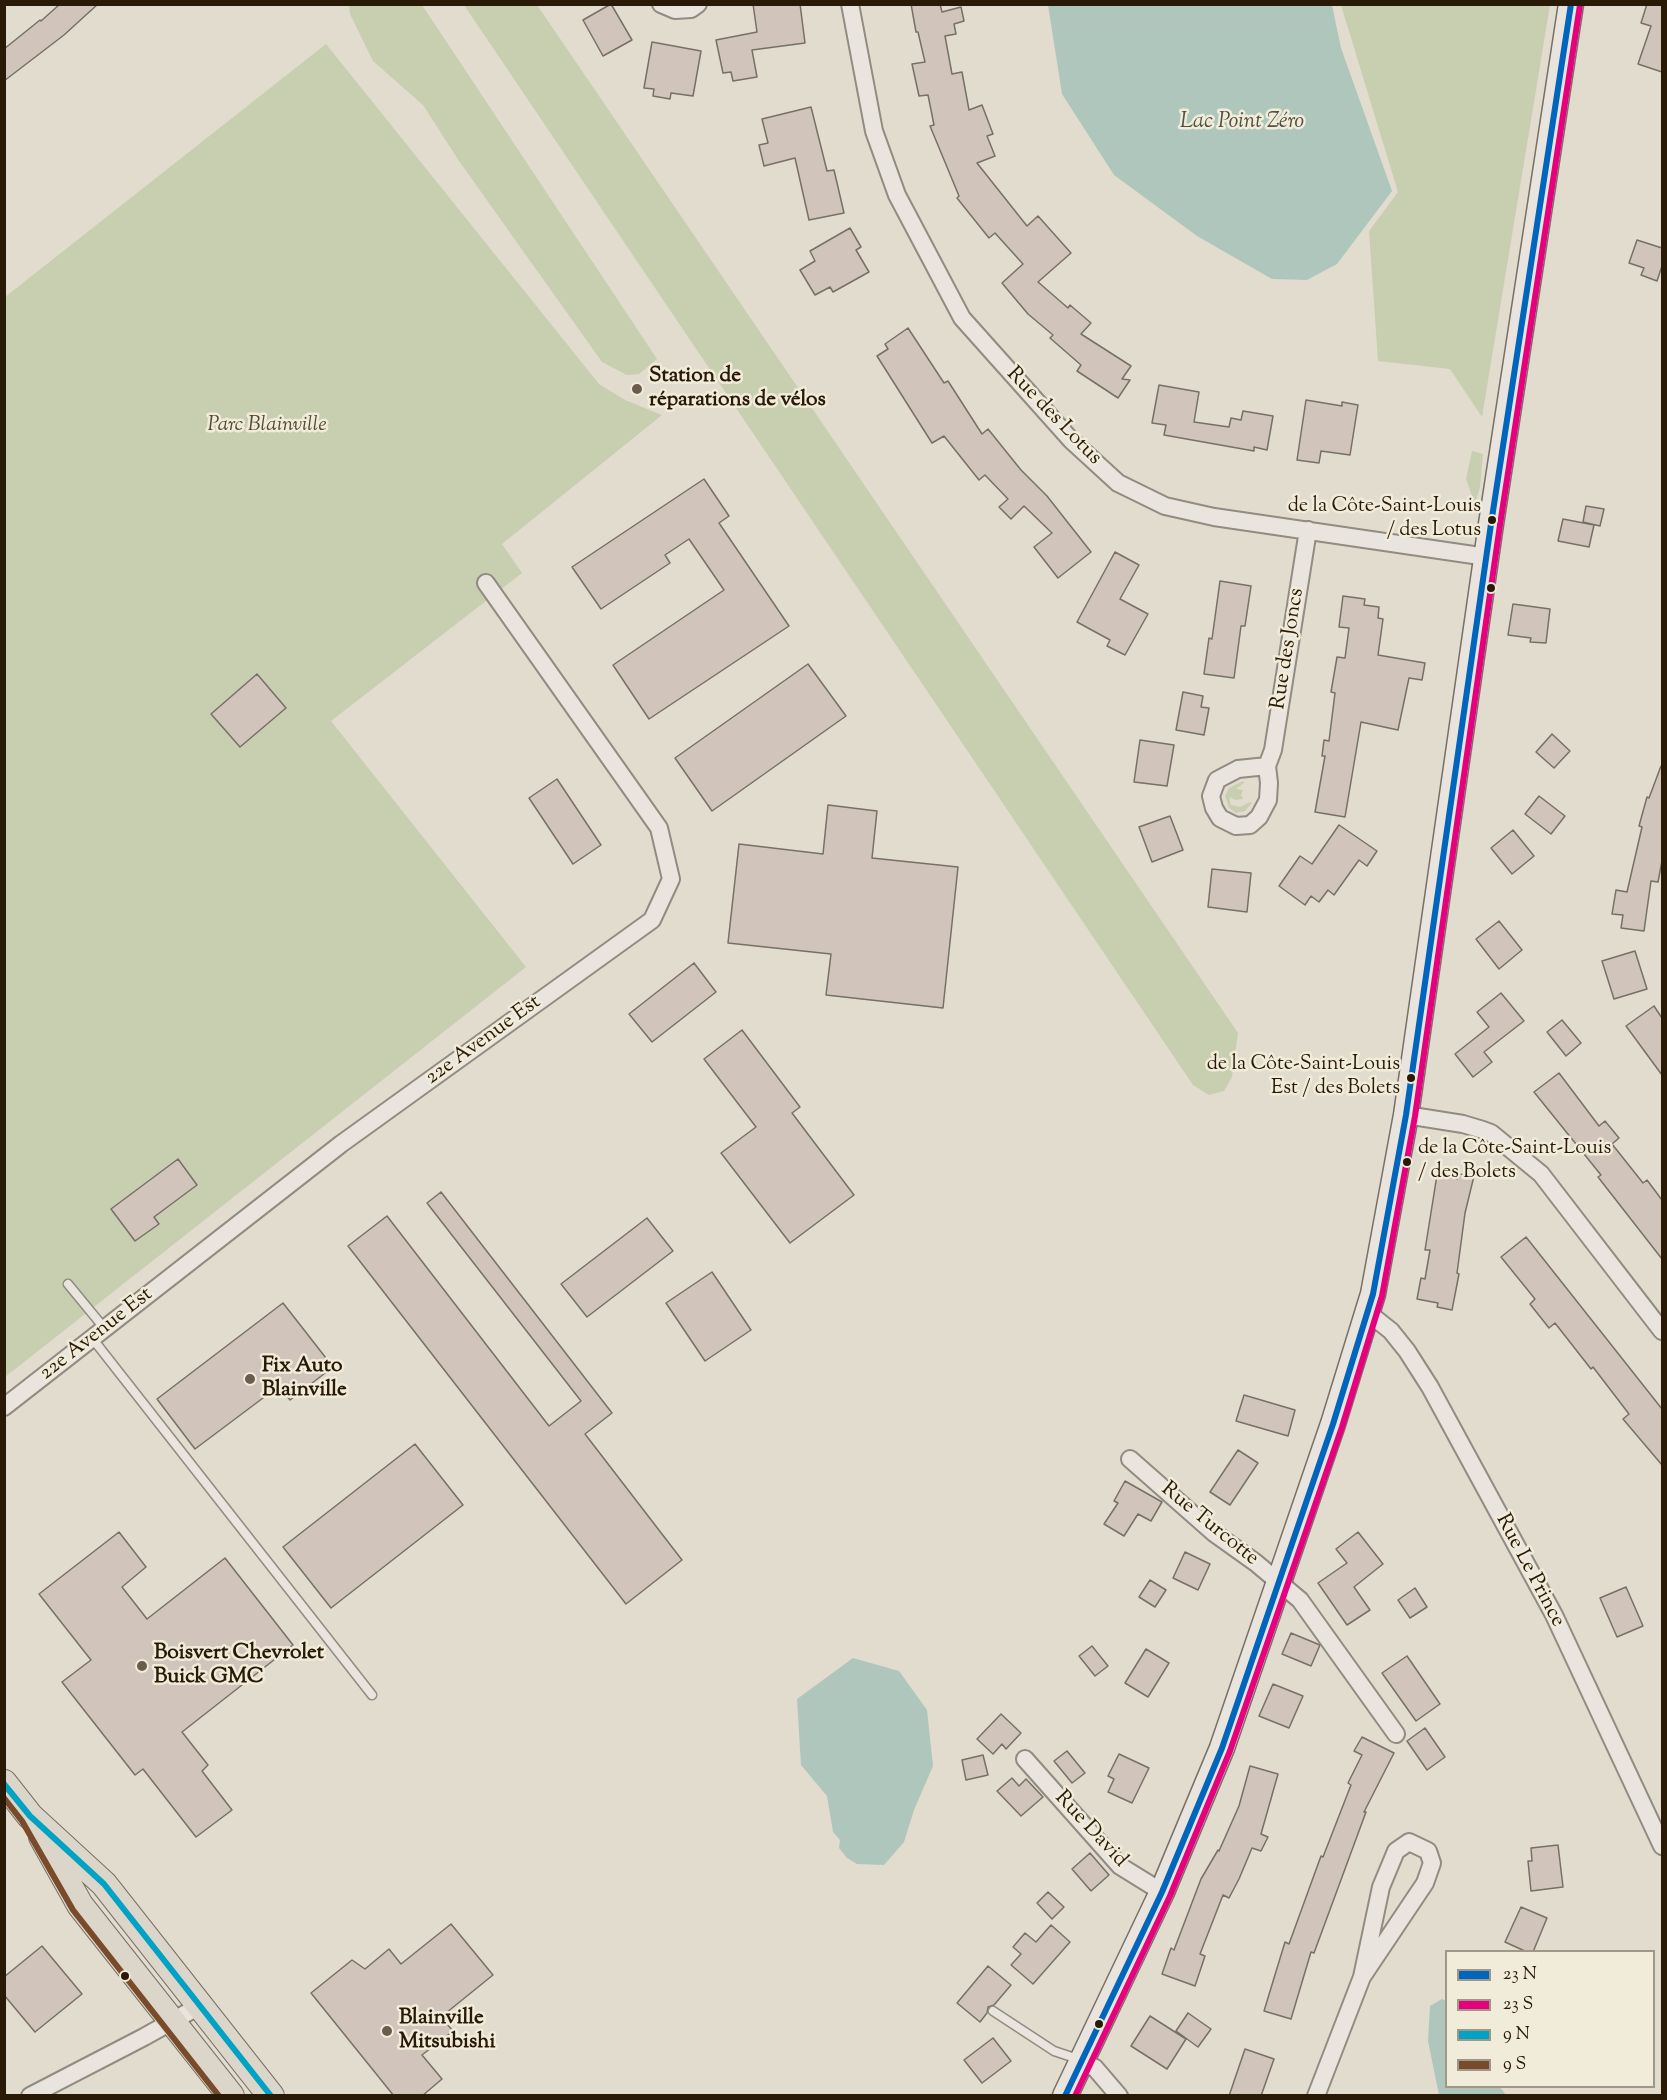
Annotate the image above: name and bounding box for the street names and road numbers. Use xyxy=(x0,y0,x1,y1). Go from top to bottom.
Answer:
street label: Rue des Lotus xyxy=(1000,363,1106,471)
street label: Rue des Joncs xyxy=(1267,587,1311,711)
street label: 22e Avenue Est xyxy=(421,991,547,1091)
street label: 22e Avenue Est xyxy=(35,1283,159,1387)
street label: Rue Turcotte xyxy=(1155,1478,1263,1572)
street label: Rue Le Prince xyxy=(1489,1510,1569,1632)
street label: Rue David xyxy=(1048,1786,1132,1874)

